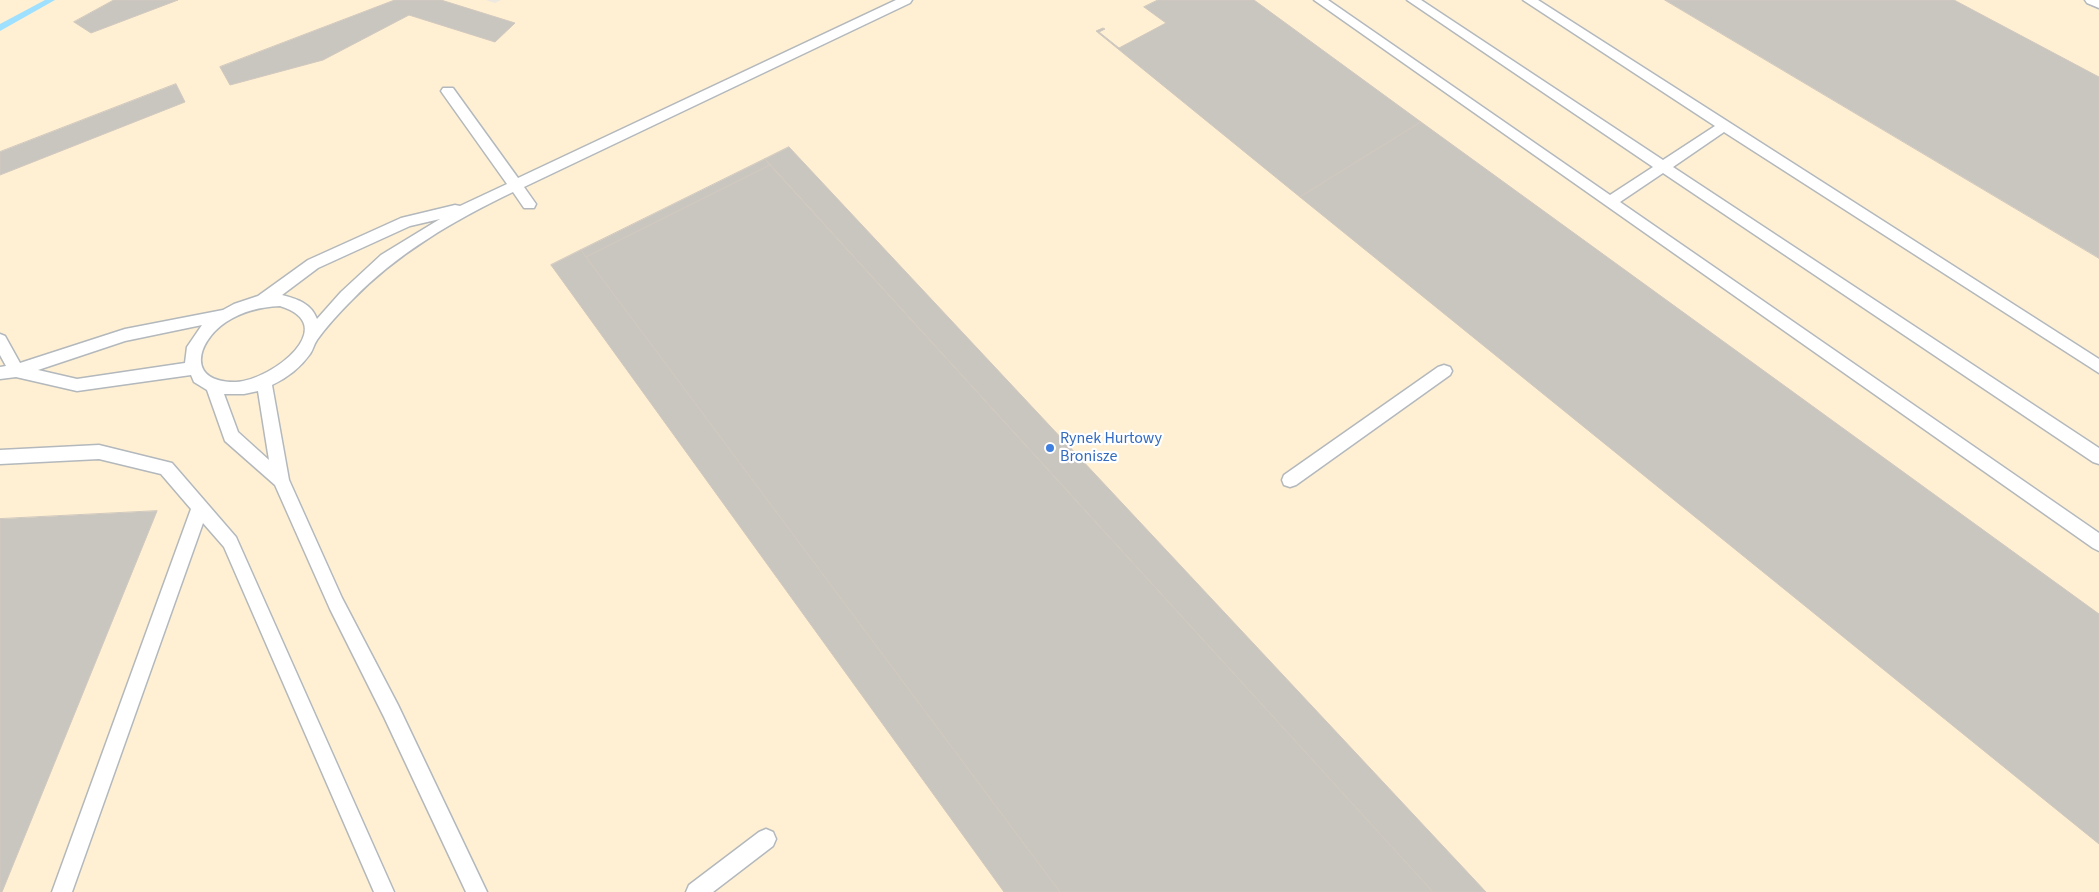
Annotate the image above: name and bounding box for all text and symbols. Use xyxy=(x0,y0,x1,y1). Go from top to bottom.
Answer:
place label: Rynek Hurtowy Bronisze xyxy=(1060,429,1162,467)
marker: Rynek Hurtowy Bronisze xyxy=(1044,442,1056,454)

